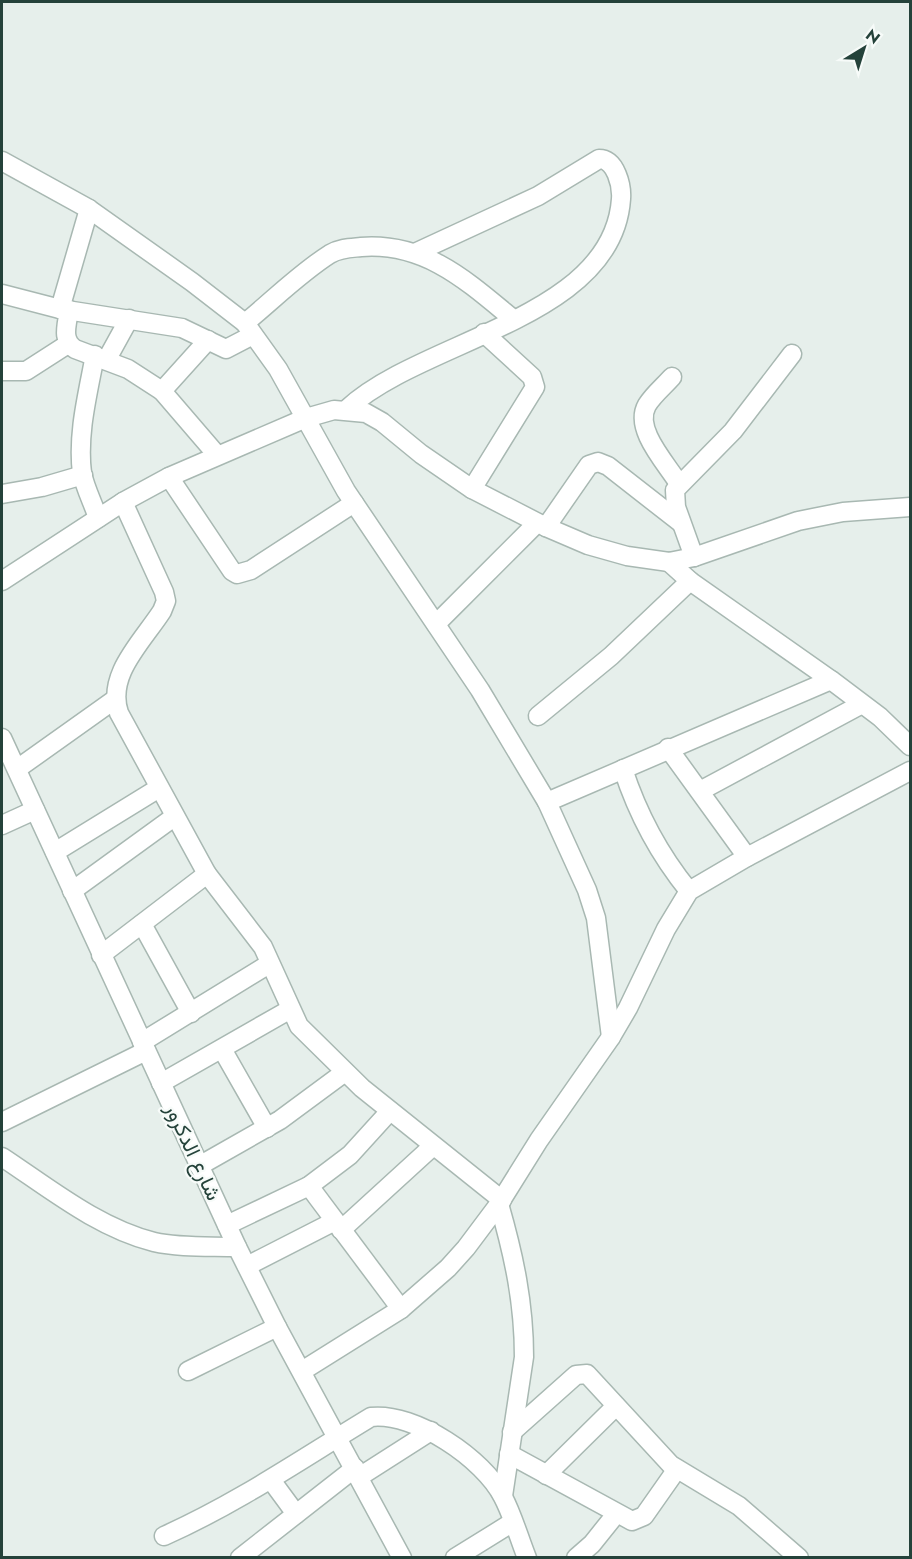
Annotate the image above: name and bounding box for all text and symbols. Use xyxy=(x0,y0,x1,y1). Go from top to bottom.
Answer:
north arrow xyxy=(834,18,894,78)
text: N xyxy=(861,24,885,50)
street label: شارع الدكرور xyxy=(157,1098,229,1205)

